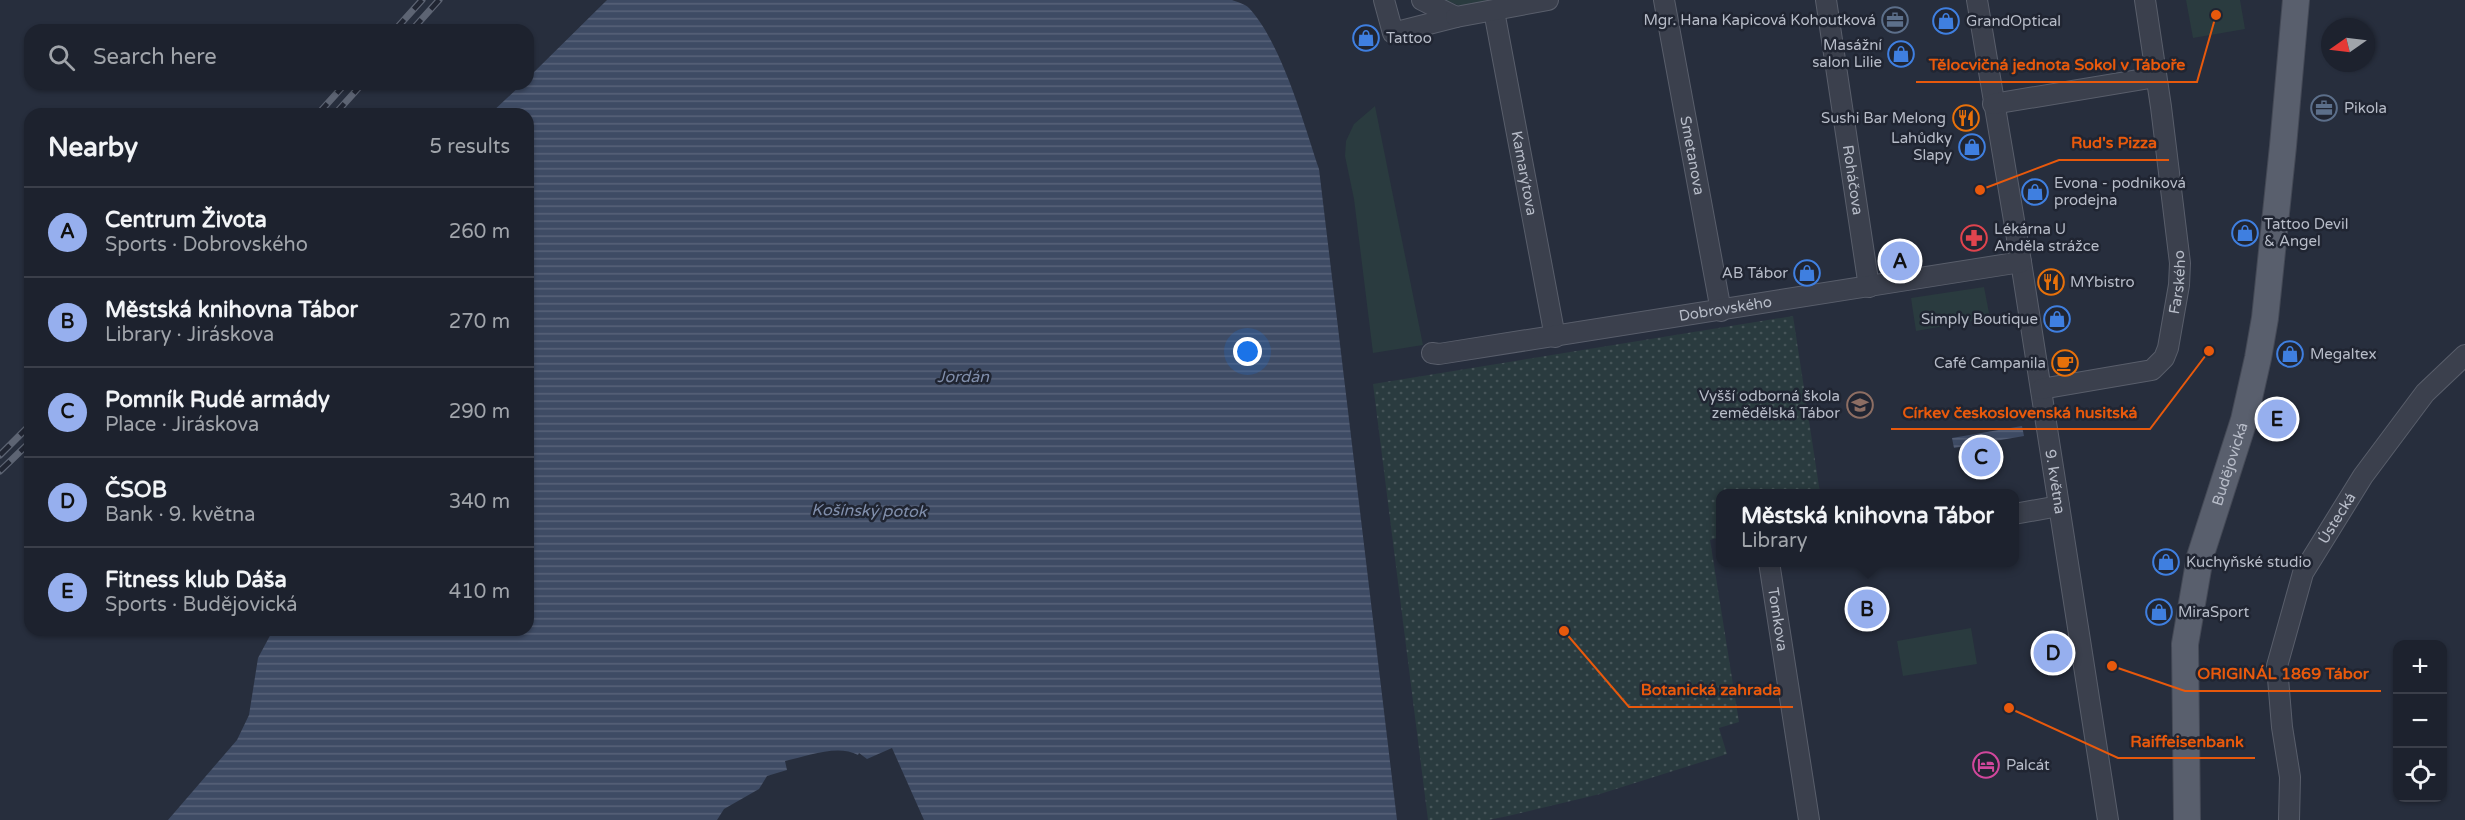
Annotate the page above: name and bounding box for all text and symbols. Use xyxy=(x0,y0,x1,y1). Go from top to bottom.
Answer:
office icon: Mgr. Hana Kapicová Kohoutková xyxy=(1880,5,1910,35)
shop icon: GrandOptical xyxy=(1931,6,1961,36)
place label: Mgr. Hana Kapicová Kohoutková xyxy=(1643,11,1876,29)
place label: GrandOptical xyxy=(1966,12,2061,30)
north arrow xyxy=(2321,18,2375,72)
shop icon: Tattoo xyxy=(1351,23,1381,53)
search box xyxy=(24,24,534,90)
place label: Tattoo xyxy=(1386,29,1432,47)
place label: Masážní salon Lilie xyxy=(1812,36,1882,71)
shop icon: Masážní salon Lilie xyxy=(1886,39,1916,69)
icon: search xyxy=(45,41,78,74)
text: Search here xyxy=(93,44,217,70)
callout: Tělocvičná jednota Sokol v Táboře xyxy=(1916,48,2197,82)
text: Tělocvičná jednota Sokol v Táboře xyxy=(1928,55,2185,75)
office icon: Pikola xyxy=(2309,93,2339,123)
place label: Pikola xyxy=(2344,99,2387,117)
restaurant icon: Sushi Bar Melong xyxy=(1951,103,1981,133)
place label: Sushi Bar Melong xyxy=(1821,109,1946,127)
street label: Smetanova xyxy=(1676,114,1709,196)
callout: Rud's Pizza xyxy=(2059,126,2169,160)
street label: Kamarýtova xyxy=(1508,129,1541,217)
place label: Lahůdky Slapy xyxy=(1891,129,1952,164)
text: Nearby xyxy=(48,132,138,163)
shop icon: Lahůdky Slapy xyxy=(1957,132,1987,162)
text: Rud's Pizza xyxy=(2071,133,2157,153)
text: 5 results xyxy=(430,135,510,159)
street label: Roháčova xyxy=(1839,144,1867,216)
place label: Evona - podniková prodejna xyxy=(2054,174,2186,209)
shop icon: Evona - podniková prodejna xyxy=(2020,177,2050,207)
text: Centrum Života xyxy=(105,207,267,233)
place label: Tattoo Devil & Angel xyxy=(2264,215,2349,250)
shop icon: Tattoo Devil & Angel xyxy=(2230,218,2260,248)
text: A xyxy=(60,220,75,244)
text: 260 m xyxy=(449,220,510,244)
place label: Lékárna U Anděla strážce xyxy=(1994,220,2099,255)
pharmacy icon: Lékárna U Anděla strážce xyxy=(1959,223,1989,253)
text: Sports · Dobrovského xyxy=(105,233,308,257)
pin: A xyxy=(1880,238,1920,284)
street label: Farského xyxy=(2165,249,2189,316)
shop icon: AB Tábor xyxy=(1792,258,1822,288)
place label: AB Tábor xyxy=(1722,264,1788,282)
restaurant icon: MYbistro xyxy=(2036,267,2066,297)
place label: MYbistro xyxy=(2070,273,2135,291)
street label: Dobrovského xyxy=(1677,292,1773,325)
text: Městská knihovna Tábor xyxy=(105,297,358,323)
shop icon: Simply Boutique xyxy=(2042,304,2072,334)
text: B xyxy=(61,310,74,334)
text: 270 m xyxy=(449,310,510,334)
place label: Simply Boutique xyxy=(1921,310,2038,328)
text: Library · Jiráskova xyxy=(105,323,274,347)
your location xyxy=(1233,337,1262,366)
shop icon: Megaltex xyxy=(2275,339,2305,369)
place label: Megaltex xyxy=(2310,345,2377,363)
cafe icon: Café Campanila xyxy=(2050,348,2080,378)
place label: Café Campanila xyxy=(1934,354,2046,372)
water label: Jordán xyxy=(937,367,990,387)
text: Pomník Rudé armády xyxy=(105,387,330,413)
place label: Vyšší odborná škola zemědělská Tábor xyxy=(1699,387,1840,422)
school or university icon: Vyšší odborná škola zemědělská Tábor xyxy=(1845,390,1875,420)
callout: Církev československá husitská xyxy=(1891,395,2150,429)
pin: E xyxy=(2258,396,2296,442)
text: C xyxy=(61,400,74,424)
text: 290 m xyxy=(449,400,510,424)
text: Církev československá husitská xyxy=(1902,403,2138,423)
text: Place · Jiráskova xyxy=(105,413,259,437)
street label: Budějovická xyxy=(2208,420,2252,508)
pin: C xyxy=(1962,434,2000,480)
street label: 9. května xyxy=(2041,448,2069,515)
text: ČSOB xyxy=(105,477,167,503)
popup xyxy=(1716,489,2019,567)
street label: Ústecká xyxy=(2314,489,2360,547)
text: D xyxy=(60,490,75,514)
text: 340 m xyxy=(449,490,510,514)
water label: Košínský potok xyxy=(811,500,928,522)
text: Bank · 9. května xyxy=(105,503,255,527)
text: Městská knihovna Tábor xyxy=(1741,503,1994,529)
text: Library xyxy=(1741,529,1807,553)
shop icon: Kuchyňské studio xyxy=(2151,547,2181,577)
place label: Kuchyňské studio xyxy=(2186,553,2311,571)
text: Fitness klub Dáša xyxy=(105,567,287,593)
text: E xyxy=(61,580,74,604)
text: 410 m xyxy=(449,580,510,604)
street label: Tomkova xyxy=(1764,586,1792,653)
pin: B xyxy=(1848,586,1886,632)
text: Sports · Budějovická xyxy=(105,593,298,617)
shop icon: MiraSport xyxy=(2144,597,2174,627)
place label: MiraSport xyxy=(2178,603,2249,621)
pin: D xyxy=(2034,630,2072,676)
map controls xyxy=(2393,640,2447,802)
button: + xyxy=(2393,640,2447,694)
callout: ORIGINÁL 1869 Tábor xyxy=(2185,657,2381,691)
text: ORIGINÁL 1869 Tábor xyxy=(2197,664,2370,684)
callout: Botanická zahrada xyxy=(1629,673,1793,707)
text: Botanická zahrada xyxy=(1641,680,1781,700)
button: − xyxy=(2393,694,2447,748)
callout: Raiffeisenbank xyxy=(2118,724,2255,758)
text: Raiffeisenbank xyxy=(2130,732,2244,752)
button: locate xyxy=(2393,748,2447,802)
hotel icon: Palcát xyxy=(1971,750,2001,780)
place label: Palcát xyxy=(2006,756,2050,774)

